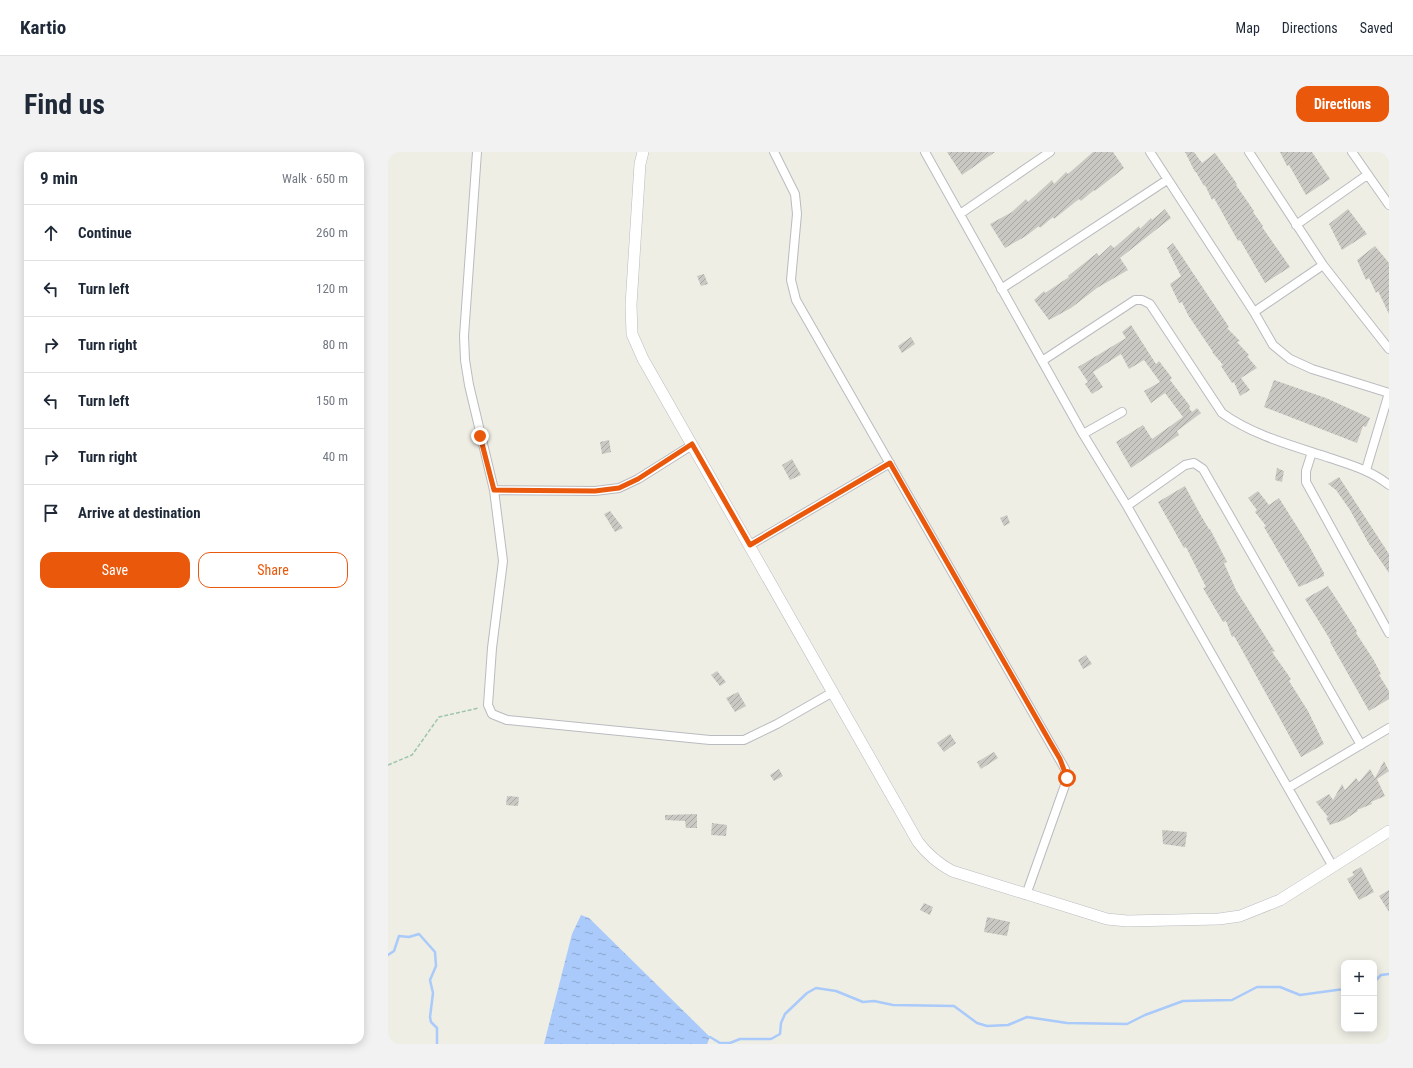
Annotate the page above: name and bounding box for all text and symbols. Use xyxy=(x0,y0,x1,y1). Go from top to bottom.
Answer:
text: Kartio xyxy=(20,16,66,39)
text: Map xyxy=(1236,20,1260,36)
text: Directions xyxy=(1282,20,1338,36)
text: Saved xyxy=(1360,20,1393,36)
button: Directions xyxy=(1296,86,1389,122)
text: Find us xyxy=(24,88,105,121)
text: 9 min xyxy=(40,168,78,188)
text: Walk · 650 m xyxy=(282,171,348,186)
icon: ahead xyxy=(40,222,62,244)
text: Continue xyxy=(78,224,132,242)
text: 260 m xyxy=(316,225,348,240)
icon: left xyxy=(40,278,62,300)
text: Turn left xyxy=(78,280,129,298)
text: 120 m xyxy=(316,281,348,296)
icon: right xyxy=(40,334,62,356)
text: Turn right xyxy=(78,336,137,354)
text: 80 m xyxy=(322,337,348,352)
icon: left xyxy=(40,390,62,412)
text: Turn left xyxy=(78,392,129,410)
text: 150 m xyxy=(316,393,348,408)
route end xyxy=(471,427,489,445)
icon: right xyxy=(40,446,62,468)
text: Turn right xyxy=(78,448,137,466)
text: 40 m xyxy=(322,449,348,464)
icon: arrive xyxy=(40,502,62,524)
text: Arrive at destination xyxy=(78,504,201,522)
button: Save xyxy=(40,552,190,588)
button: Share xyxy=(198,552,348,588)
route start xyxy=(1058,769,1076,787)
map controls xyxy=(1341,960,1377,1032)
button: + xyxy=(1341,960,1377,996)
button: − xyxy=(1341,996,1377,1032)

